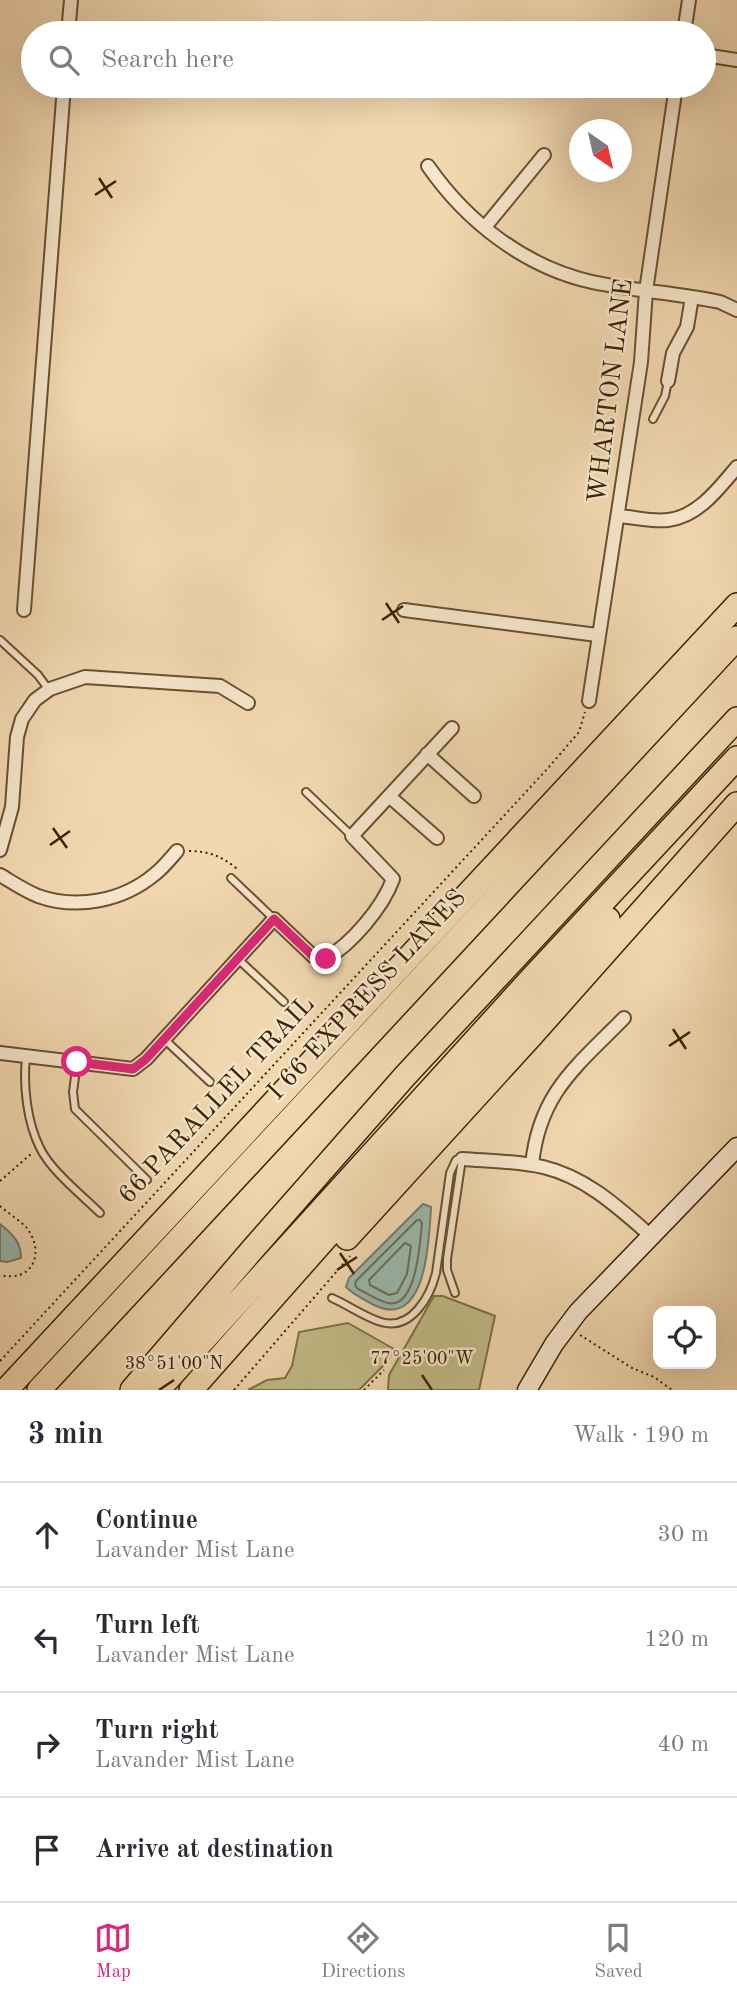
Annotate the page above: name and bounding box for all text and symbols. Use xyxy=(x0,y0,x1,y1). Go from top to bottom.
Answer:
search box xyxy=(21,21,716,98)
icon: search xyxy=(45,41,83,79)
text: Search here xyxy=(101,47,234,73)
north arrow xyxy=(569,119,632,182)
street label: WHARTON LANE xyxy=(584,277,638,505)
street label: I 66 EXPRESS LANES xyxy=(263,885,471,1105)
route end xyxy=(310,943,341,974)
street label: 66 PARALLEL TRAIL xyxy=(114,991,320,1209)
route start xyxy=(61,1046,92,1077)
map controls xyxy=(653,1306,716,1369)
button: locate xyxy=(653,1306,716,1369)
text: 77°25'00"W xyxy=(370,1350,474,1368)
text: 38°51'00"N xyxy=(125,1355,223,1373)
text: 3 min xyxy=(28,1420,103,1450)
text: Walk · 190 m xyxy=(573,1424,709,1447)
text: Continue xyxy=(95,1508,198,1534)
icon: ahead xyxy=(28,1516,66,1554)
text: 30 m xyxy=(658,1523,709,1546)
text: Lavander Mist Lane xyxy=(95,1539,294,1562)
text: Turn left xyxy=(95,1613,200,1639)
icon: left xyxy=(28,1621,66,1659)
text: 120 m xyxy=(644,1628,709,1651)
text: Lavander Mist Lane xyxy=(95,1644,294,1667)
text: Turn right xyxy=(95,1718,218,1744)
icon: right xyxy=(28,1726,66,1764)
text: 40 m xyxy=(658,1733,709,1756)
text: Lavander Mist Lane xyxy=(95,1749,294,1772)
icon: arrive xyxy=(28,1831,66,1869)
text: Arrive at destination xyxy=(95,1837,334,1863)
tab: Map xyxy=(94,1919,132,1984)
tab: Directions xyxy=(321,1919,406,1984)
tab: Saved xyxy=(594,1919,643,1984)

